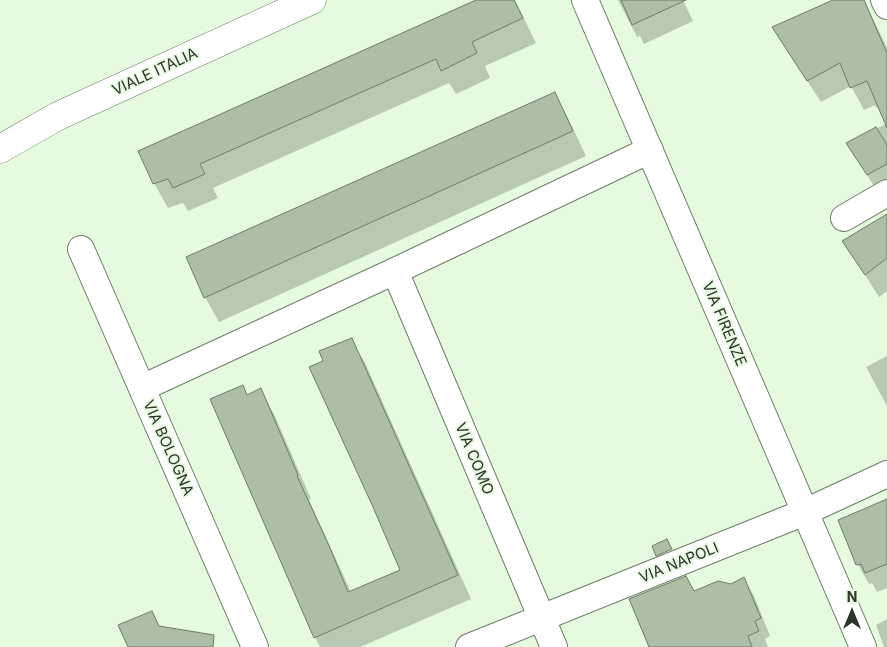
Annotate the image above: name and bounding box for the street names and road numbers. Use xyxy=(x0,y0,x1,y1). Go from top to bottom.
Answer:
street label: VIALE ITALIA xyxy=(109,44,201,100)
street label: VIA FIRENZE xyxy=(698,279,750,369)
street label: VIA BOLOGNA xyxy=(139,397,197,499)
street label: VIA COMO xyxy=(451,420,497,498)
street label: VIA NAPOLI xyxy=(637,539,721,587)

